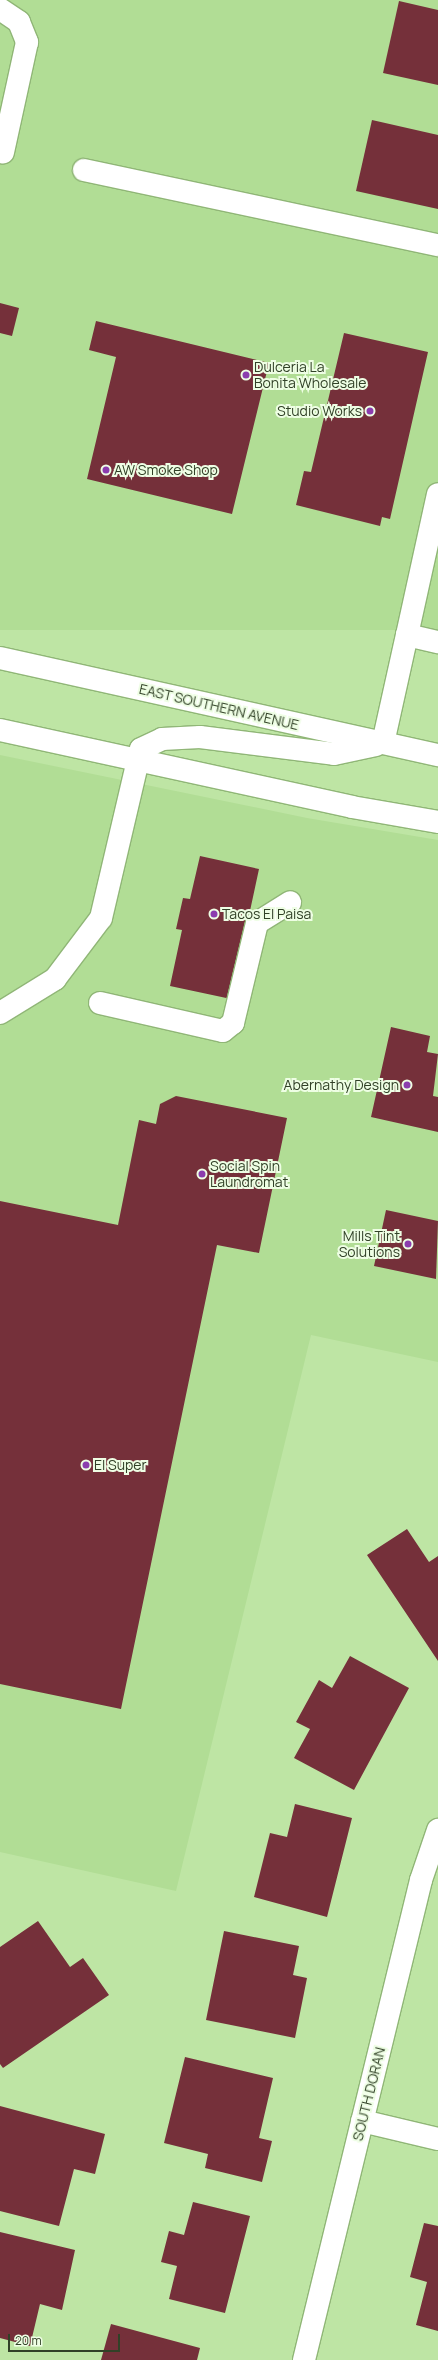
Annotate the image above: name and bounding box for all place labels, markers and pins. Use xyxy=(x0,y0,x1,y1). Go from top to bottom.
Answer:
place label: Dulceria La Bonita Wholesale xyxy=(254,359,366,392)
marker: Dulceria La Bonita Wholesale xyxy=(241,370,251,380)
place label: Studio Works xyxy=(277,403,362,419)
marker: Studio Works xyxy=(365,406,375,416)
place label: AW Smoke Shop xyxy=(114,462,218,478)
marker: AW Smoke Shop xyxy=(101,465,111,475)
place label: Tacos El Paisa xyxy=(222,906,311,922)
marker: Tacos El Paisa xyxy=(209,909,219,919)
place label: Abernathy Design xyxy=(284,1077,399,1093)
marker: Abernathy Design xyxy=(402,1080,412,1090)
place label: Social Spin Laundromat xyxy=(210,1158,288,1190)
marker: Social Spin Laundromat xyxy=(197,1169,207,1179)
place label: Mills Tint Solutions xyxy=(339,1228,400,1260)
marker: Mills Tint Solutions xyxy=(403,1239,413,1249)
place label: El Super xyxy=(94,1457,147,1473)
marker: El Super xyxy=(81,1460,91,1470)

